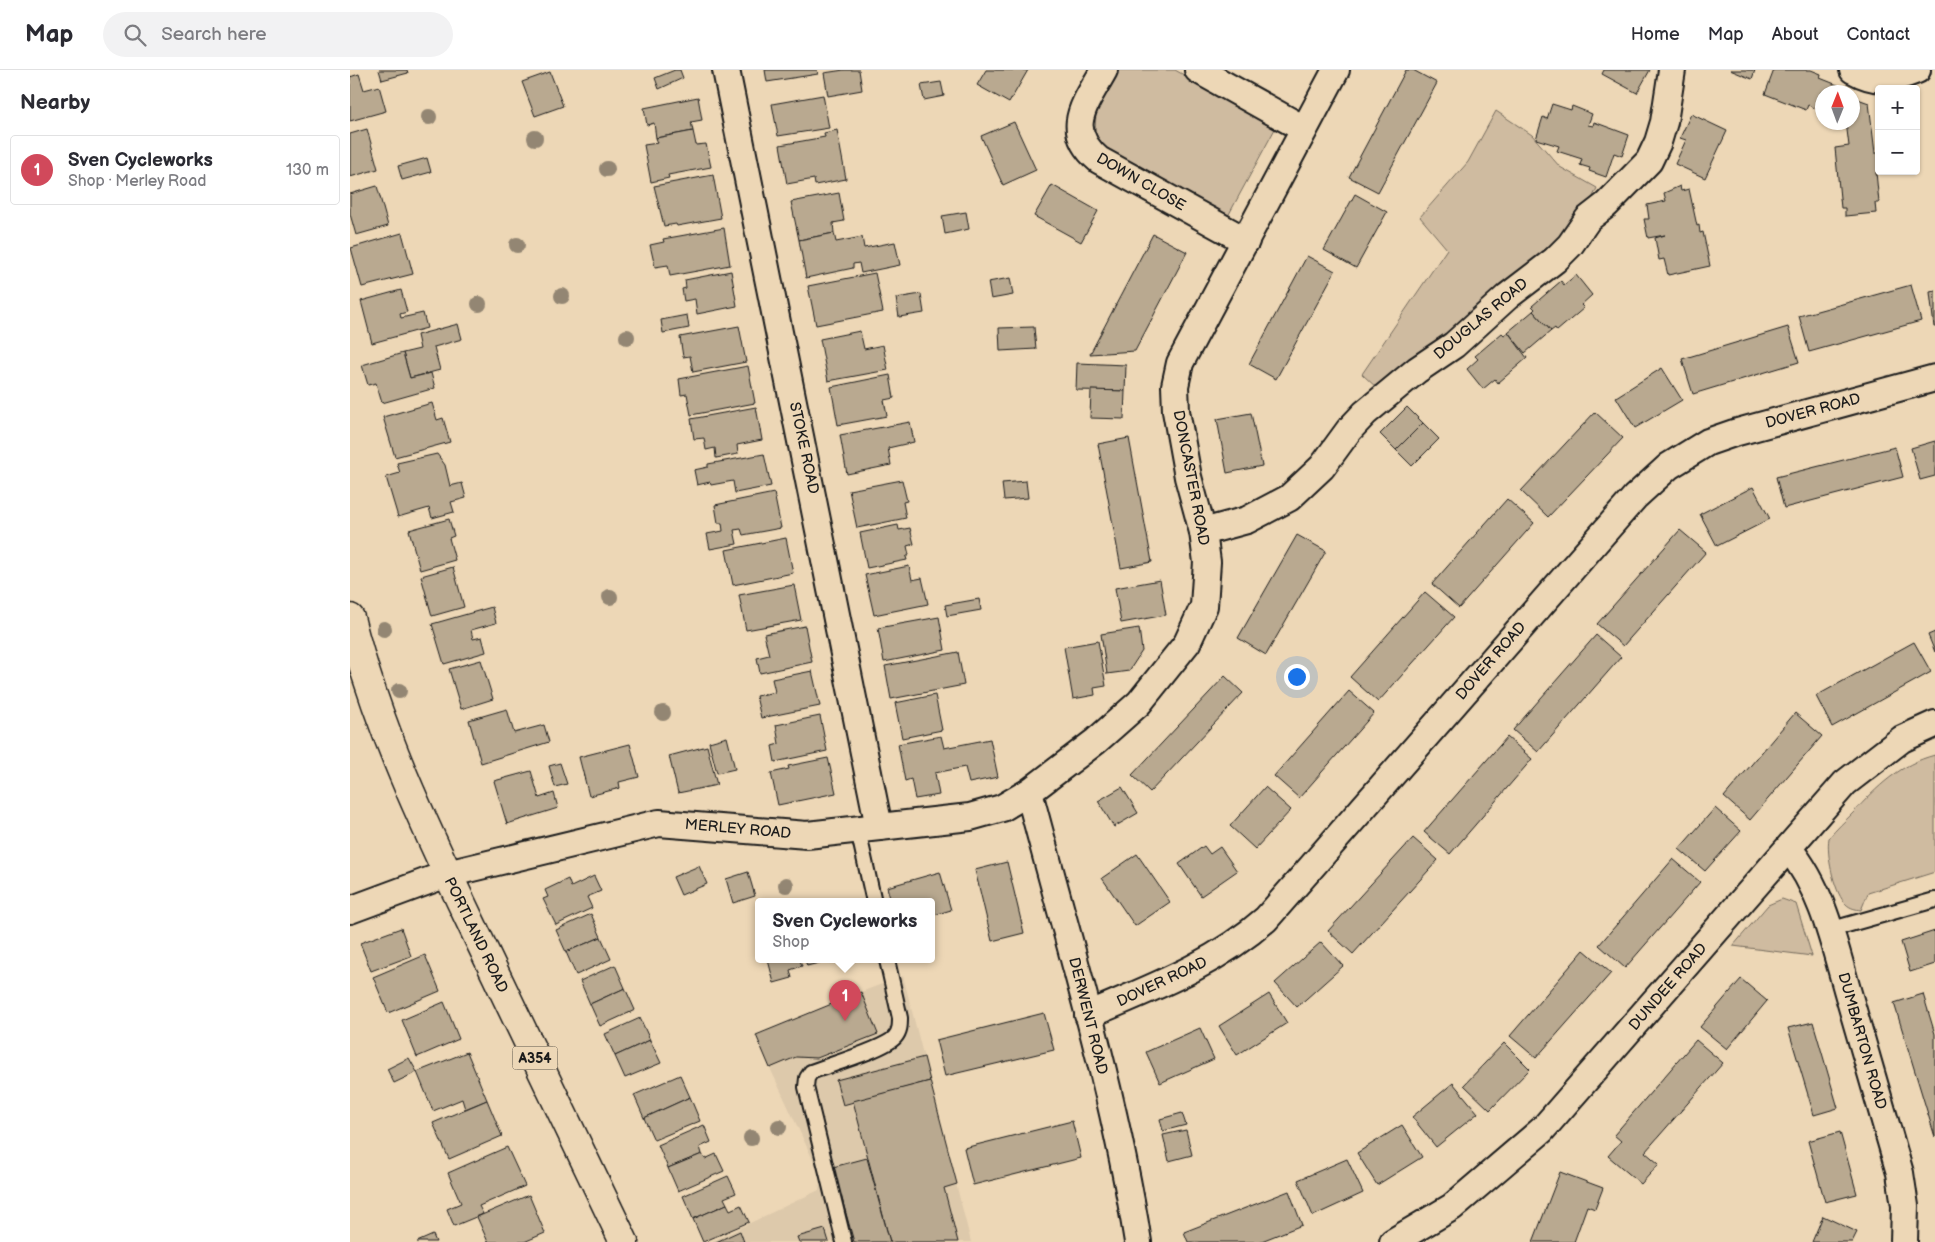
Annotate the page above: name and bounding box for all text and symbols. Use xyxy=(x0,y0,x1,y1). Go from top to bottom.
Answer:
search box xyxy=(103,12,453,57)
text: Map xyxy=(25,20,73,49)
icon: search xyxy=(121,21,149,49)
text: Search here xyxy=(161,23,267,46)
text: Home xyxy=(1631,24,1680,45)
text: Map xyxy=(1708,24,1744,45)
text: About xyxy=(1772,24,1819,45)
text: Contact xyxy=(1847,24,1910,45)
north arrow xyxy=(1815,85,1860,130)
map controls xyxy=(1875,85,1920,175)
button: + xyxy=(1875,85,1920,130)
text: Nearby xyxy=(20,90,90,115)
button: − xyxy=(1875,130,1920,175)
text: Sven Cycleworks xyxy=(68,149,213,172)
street label: DOWN CLOSE xyxy=(1093,149,1189,215)
text: 1 xyxy=(34,161,40,180)
text: 130 m xyxy=(286,161,329,180)
text: Shop · Merley Road xyxy=(68,172,206,191)
street label: DOUGLAS ROAD xyxy=(1430,274,1532,364)
street label: DOVER ROAD xyxy=(1763,389,1863,433)
street label: STOKE ROAD xyxy=(785,400,823,496)
street label: DONCASTER ROAD xyxy=(1169,409,1213,547)
street label: DOVER ROAD xyxy=(1452,618,1530,704)
your location xyxy=(1284,664,1310,690)
street label: MERLEY ROAD xyxy=(684,815,792,843)
street label: PORTLAND ROAD xyxy=(440,874,512,996)
popup xyxy=(755,898,935,963)
text: Sven Cycleworks xyxy=(773,910,917,933)
text: Shop xyxy=(773,933,809,952)
street label: DUNDEE ROAD xyxy=(1625,939,1711,1035)
street label: DOVER ROAD xyxy=(1114,953,1210,1011)
street label: DERWENT ROAD xyxy=(1064,955,1112,1077)
street label: DUMBARTON ROAD xyxy=(1833,970,1891,1112)
pin: 1 xyxy=(829,980,861,1021)
road number: A354 xyxy=(512,1046,558,1070)

